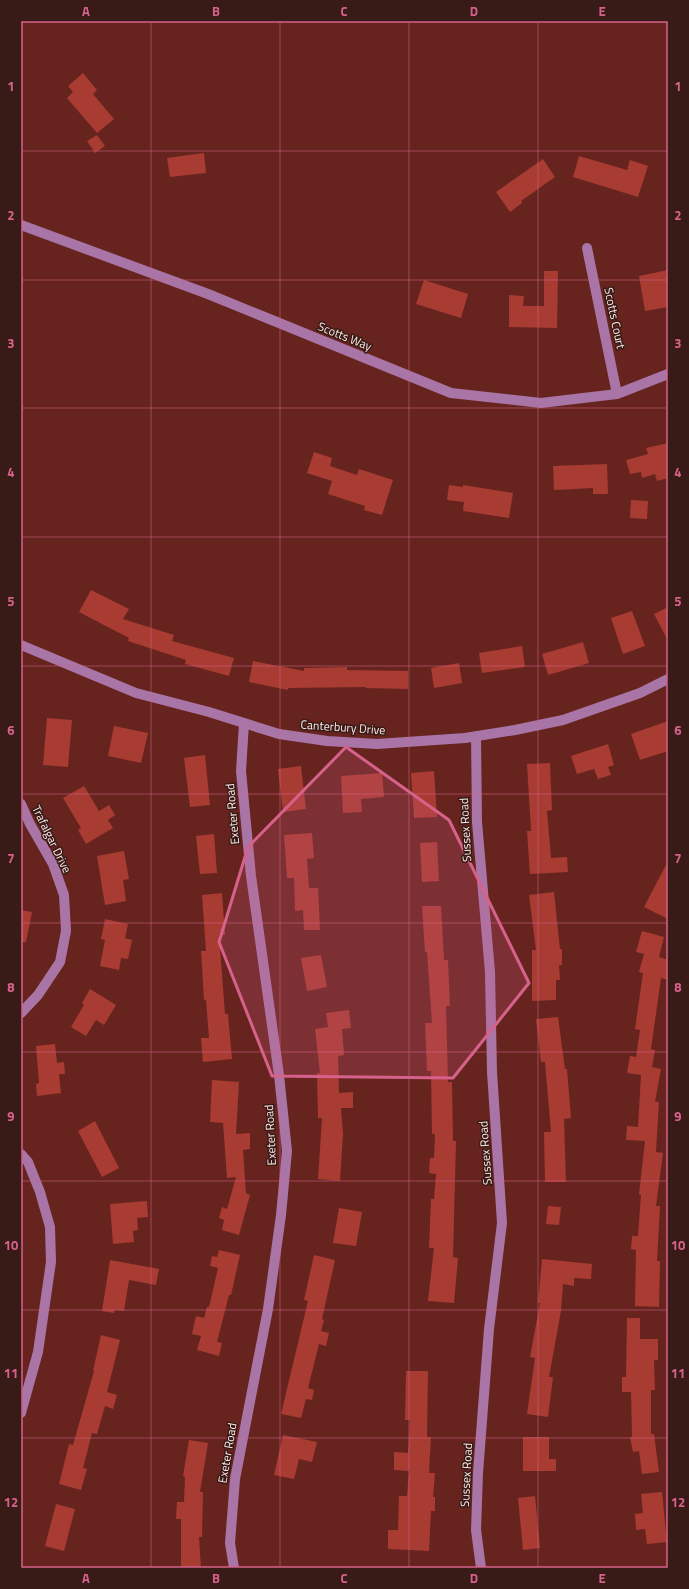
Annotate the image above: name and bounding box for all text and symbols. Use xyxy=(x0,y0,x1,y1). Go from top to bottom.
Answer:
text: A xyxy=(82,1,90,21)
text: B xyxy=(212,1,220,21)
text: C xyxy=(340,1,348,21)
text: D xyxy=(470,1,478,21)
text: E xyxy=(598,1,606,21)
text: 1 xyxy=(7,76,15,96)
text: 1 xyxy=(674,76,682,96)
text: 2 xyxy=(7,205,15,225)
text: 2 xyxy=(674,205,682,225)
street label: Scotts Court xyxy=(599,286,631,351)
street label: Scotts Way xyxy=(315,317,375,356)
text: 3 xyxy=(7,333,15,353)
text: 3 xyxy=(674,333,682,353)
text: 4 xyxy=(7,462,15,482)
text: 4 xyxy=(674,462,682,482)
text: 5 xyxy=(7,591,15,611)
text: 5 xyxy=(674,591,682,611)
street label: Canterbury Drive xyxy=(300,715,386,739)
text: 6 xyxy=(7,720,15,740)
text: 6 xyxy=(674,720,682,740)
street label: Exeter Road xyxy=(220,783,244,845)
street label: Sussex Road xyxy=(454,797,476,863)
street label: Trafalgar Drive xyxy=(27,802,77,876)
text: 7 xyxy=(7,848,15,868)
text: 7 xyxy=(674,848,682,868)
text: 8 xyxy=(7,977,15,997)
text: 8 xyxy=(674,977,682,997)
street label: Exeter Road xyxy=(259,1104,281,1166)
text: 9 xyxy=(7,1106,15,1126)
text: 9 xyxy=(674,1106,682,1126)
street label: Sussex Road xyxy=(473,1120,497,1186)
text: 10 xyxy=(4,1235,18,1255)
text: 10 xyxy=(671,1235,685,1255)
text: 11 xyxy=(4,1363,18,1383)
text: 11 xyxy=(671,1363,685,1383)
street label: Exeter Road xyxy=(212,1421,242,1485)
street label: Sussex Road xyxy=(455,1442,477,1508)
text: 12 xyxy=(4,1492,18,1512)
text: 12 xyxy=(671,1492,685,1512)
text: A xyxy=(82,1568,90,1588)
text: B xyxy=(212,1568,220,1588)
text: C xyxy=(340,1568,348,1588)
text: D xyxy=(470,1568,478,1588)
text: E xyxy=(598,1568,606,1588)

